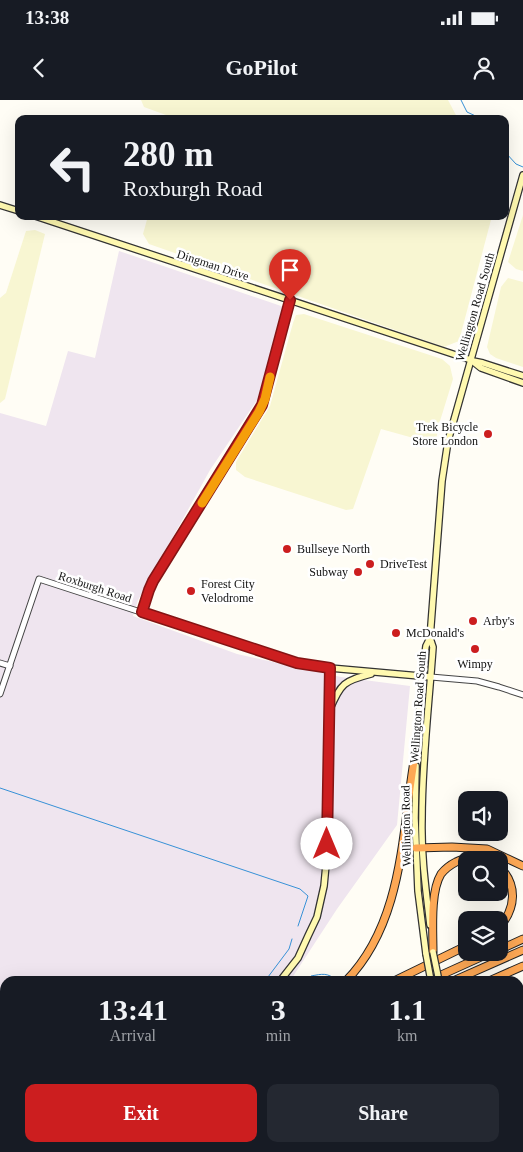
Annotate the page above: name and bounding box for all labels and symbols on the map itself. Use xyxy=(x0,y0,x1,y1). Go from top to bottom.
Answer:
street label: Dingman Drive xyxy=(175,247,251,283)
pin xyxy=(269,249,311,300)
street label: Wellington Road South xyxy=(453,251,497,363)
place label: Trek Bicycle Store London xyxy=(412,420,478,448)
marker: Trek Bicycle Store London xyxy=(482,428,494,440)
place label: Bullseye North xyxy=(297,542,370,556)
marker: Bullseye North xyxy=(281,543,293,555)
place label: DriveTest xyxy=(380,557,428,571)
marker: DriveTest xyxy=(364,558,376,570)
place label: Subway xyxy=(309,565,348,579)
marker: Subway xyxy=(352,566,364,578)
street label: Roxburgh Road xyxy=(57,569,133,605)
place label: Forest City Velodrome xyxy=(201,577,255,605)
marker: Forest City Velodrome xyxy=(185,585,197,597)
place label: Arby's xyxy=(483,614,515,628)
marker: Arby's xyxy=(467,615,479,627)
place label: McDonald's xyxy=(406,626,464,640)
marker: McDonald's xyxy=(390,627,402,639)
marker: Wimpy xyxy=(469,643,481,655)
street label: Wellington Road South xyxy=(407,650,429,764)
place label: Wimpy xyxy=(457,657,493,671)
street label: Wellington Road xyxy=(398,785,414,867)
position arrow xyxy=(300,817,352,869)

